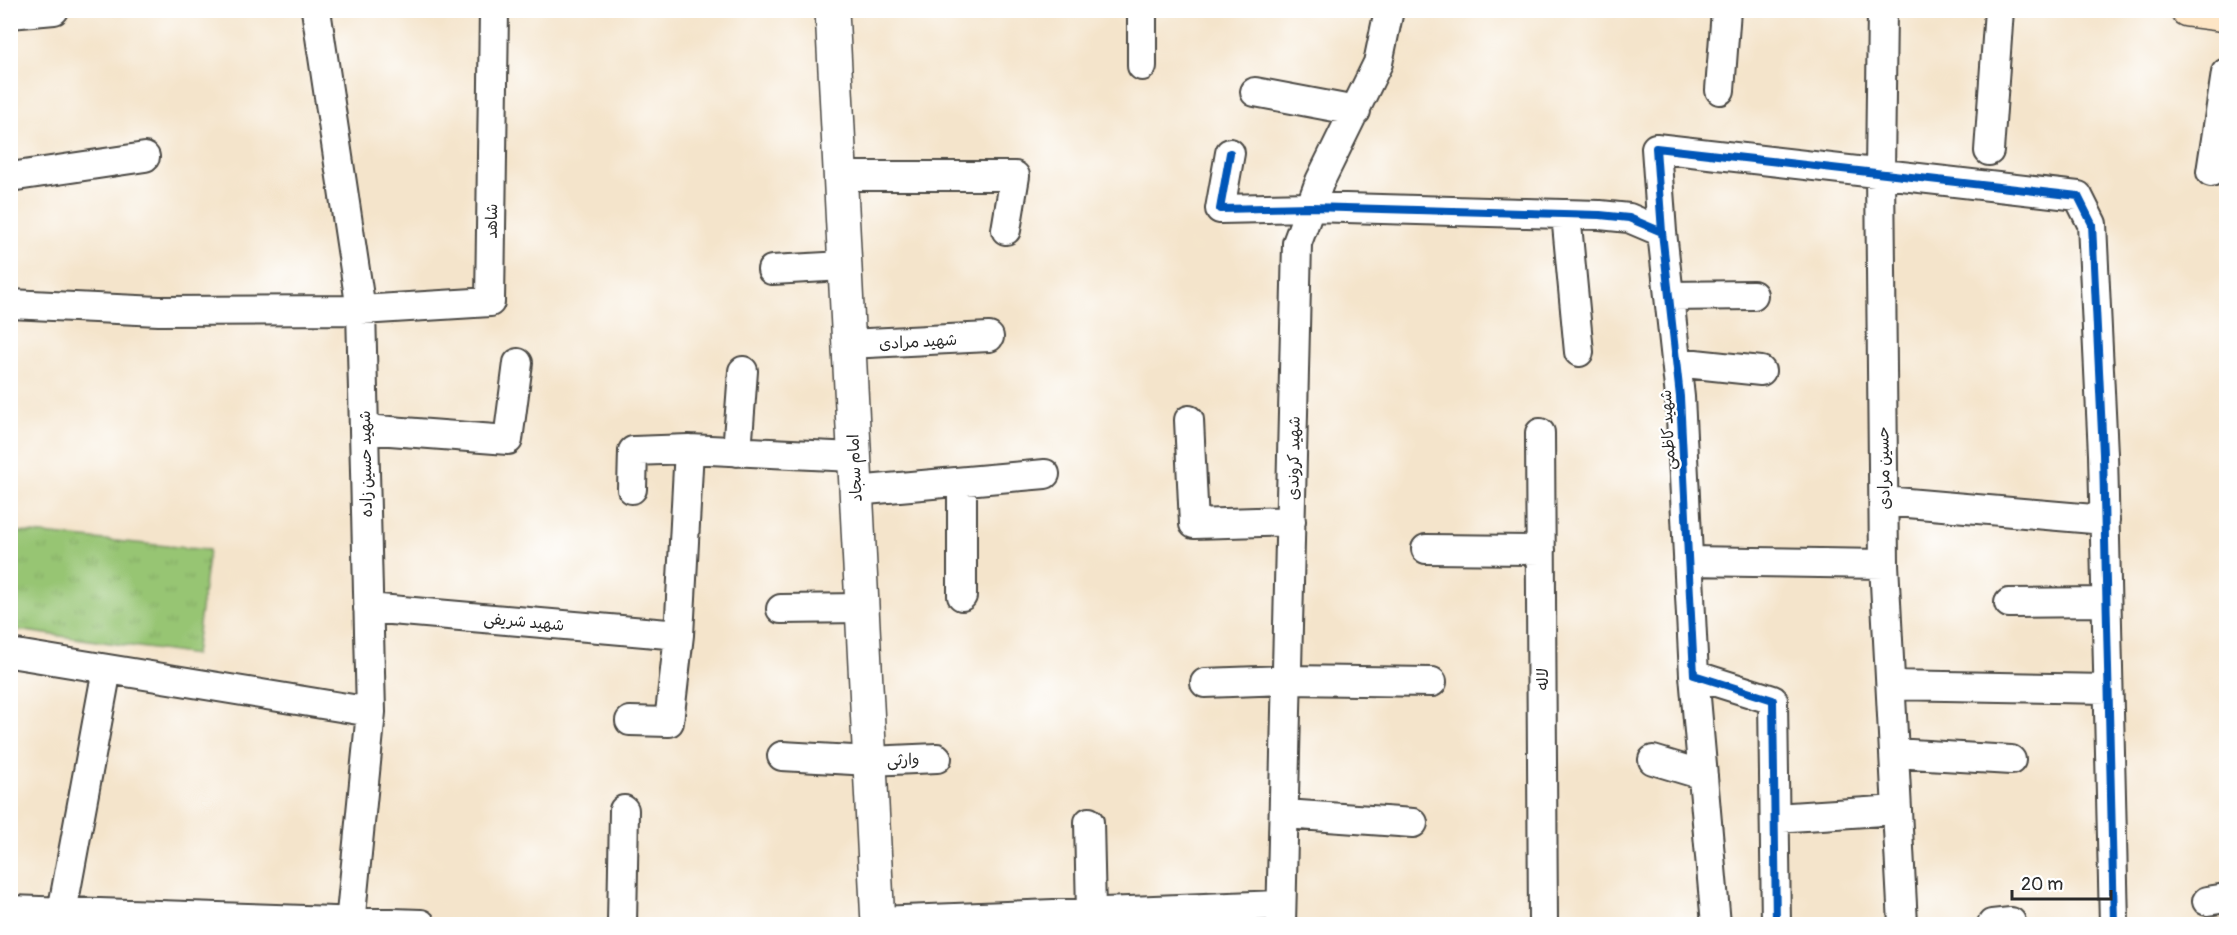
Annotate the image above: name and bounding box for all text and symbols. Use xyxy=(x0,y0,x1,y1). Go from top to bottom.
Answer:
street label: شاهد xyxy=(482,203,502,239)
street label: شهید مرادی xyxy=(878,330,958,354)
street label: شهید کاظمی xyxy=(1656,389,1680,471)
street label: شهید حسین زاده xyxy=(355,410,377,518)
street label: شهید کروندی xyxy=(1283,416,1305,500)
street label: حسین مرادی xyxy=(1873,426,1895,510)
street label: امام سجاد xyxy=(843,433,869,502)
street label: شهید شریفی xyxy=(483,609,565,635)
street label: لاله xyxy=(1533,668,1553,690)
street label: وارثی xyxy=(886,749,920,771)
scale bar xyxy=(2012,863,2111,901)
text: 20 m xyxy=(2021,873,2063,896)

